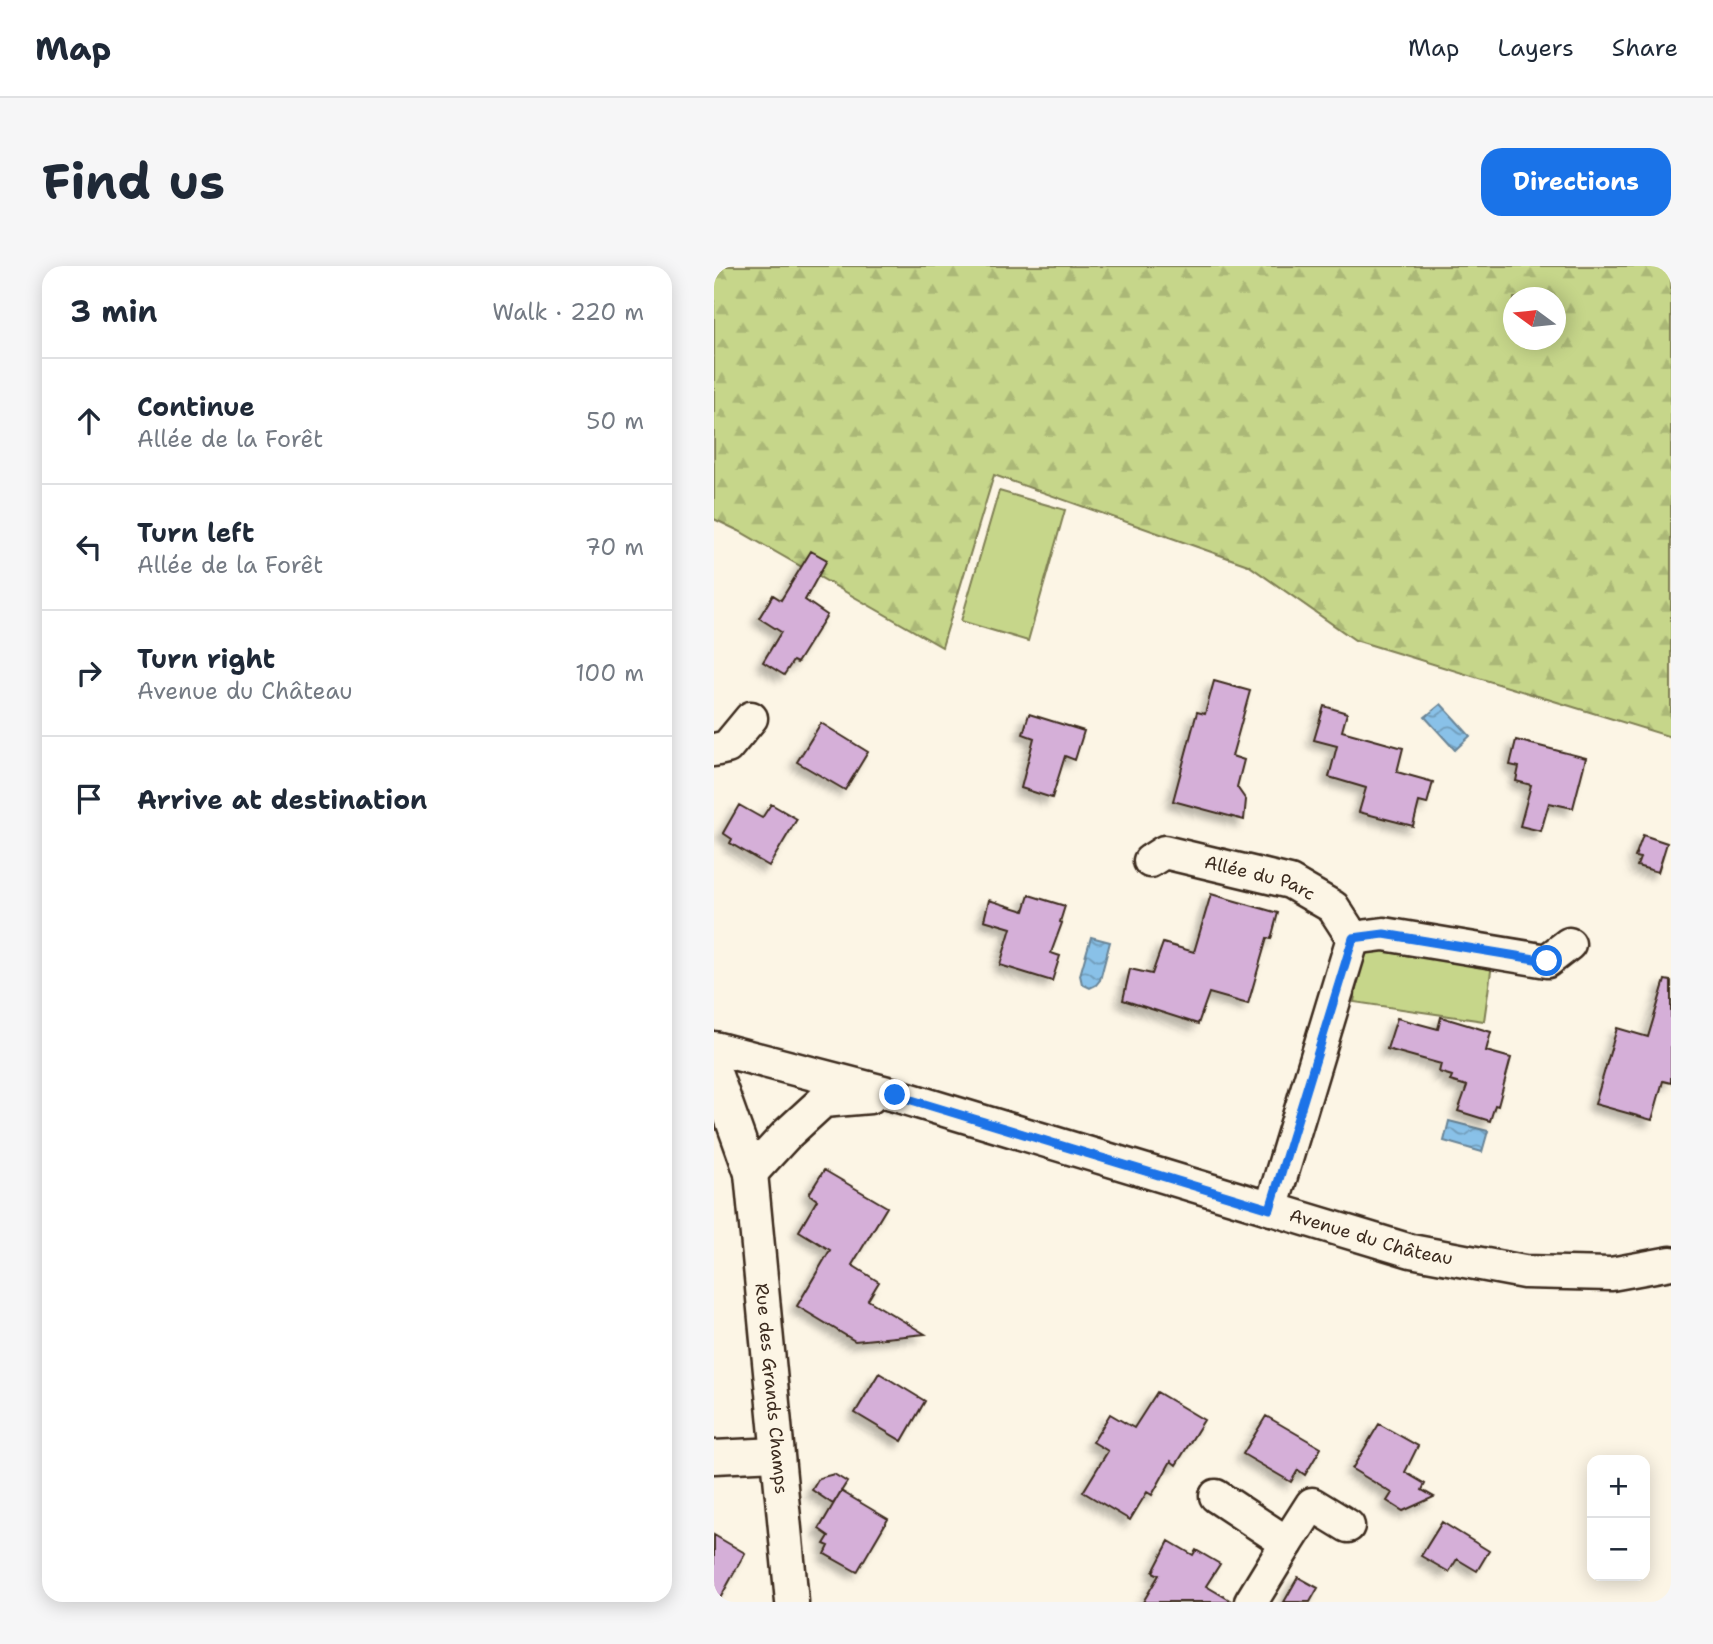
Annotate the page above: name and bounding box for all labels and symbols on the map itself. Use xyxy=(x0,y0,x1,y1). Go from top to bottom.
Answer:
north arrow xyxy=(1503,287,1566,350)
street label: Allée du Parc xyxy=(1202,850,1320,906)
route start xyxy=(1531,945,1562,976)
route end xyxy=(879,1079,910,1110)
street label: Avenue du Château xyxy=(1286,1203,1455,1271)
street label: Rue des Grands Champs xyxy=(750,1282,794,1495)

